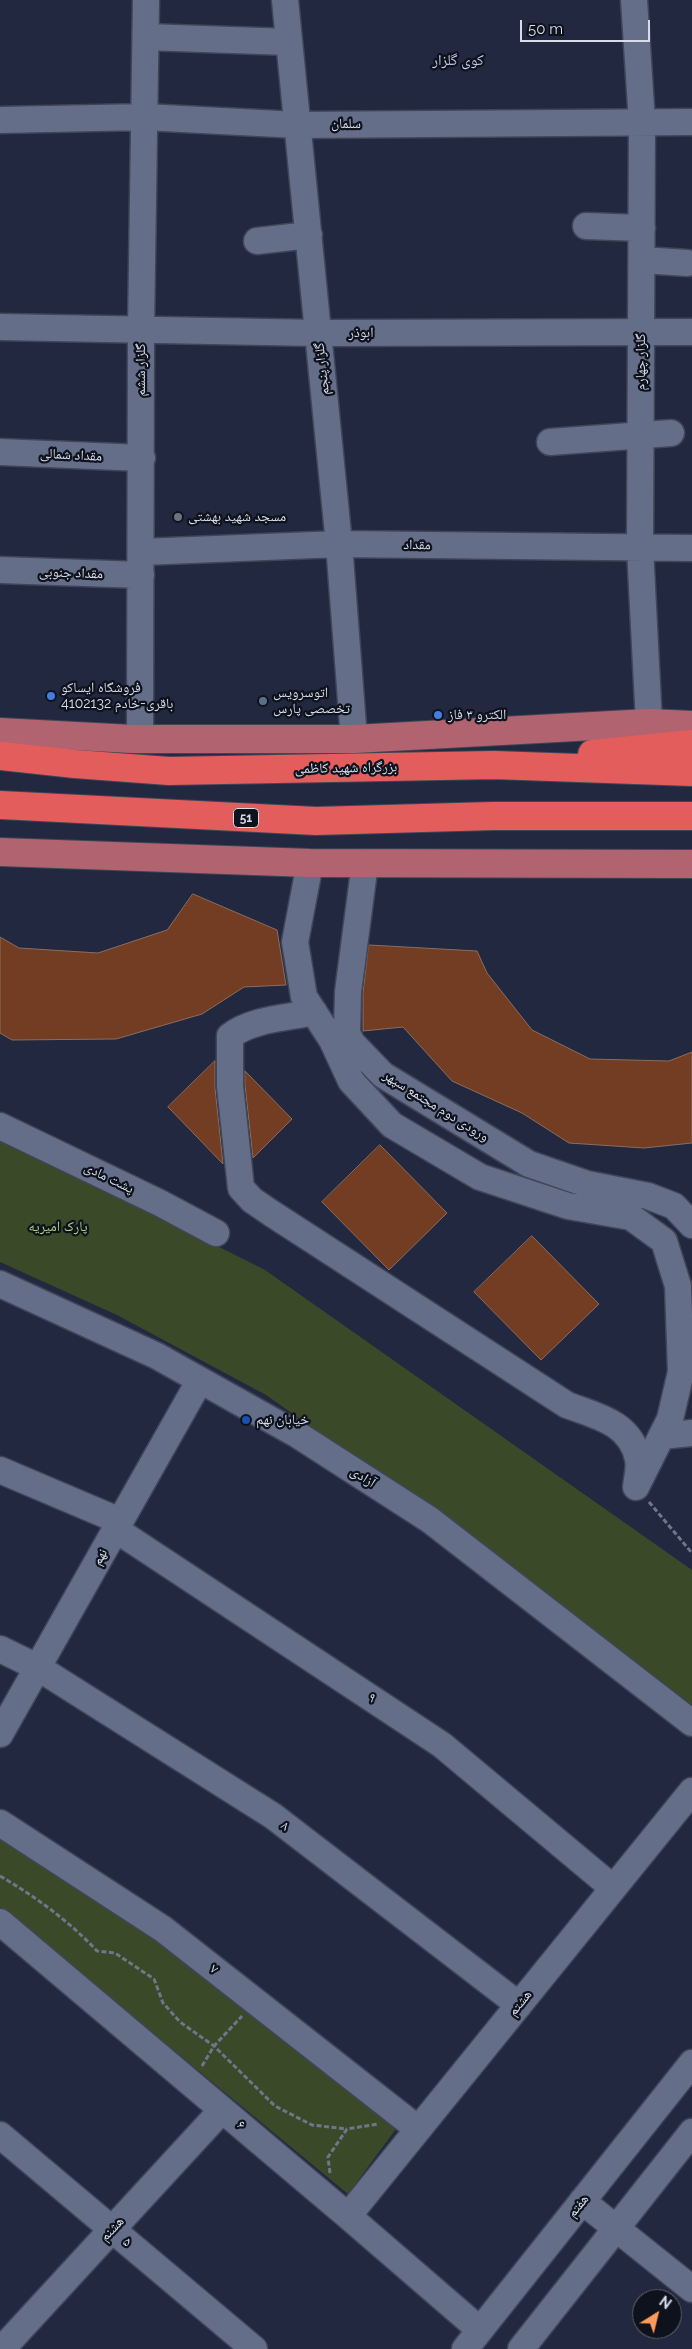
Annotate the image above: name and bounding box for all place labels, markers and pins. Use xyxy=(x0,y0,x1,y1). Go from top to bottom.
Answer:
place label: مسجد شهید بهشتی xyxy=(188,509,286,525)
marker: مسجد شهید بهشتی xyxy=(172,511,184,523)
place label: فروشگاه ایساکو باقری-خادم 4102132 xyxy=(61,680,173,712)
place label: اتوسرویس تخصصی پارس xyxy=(273,685,350,718)
marker: فروشگاه ایساکو باقری-خادم 4102132 xyxy=(45,690,57,702)
marker: اتوسرویس تخصصی پارس xyxy=(257,695,269,707)
place label: الکترو ۳ فاز xyxy=(448,707,506,723)
marker: الکترو ۳ فاز xyxy=(432,709,444,721)
place label: خیابان نهم xyxy=(256,1412,309,1428)
marker: خیابان نهم xyxy=(240,1414,252,1426)

